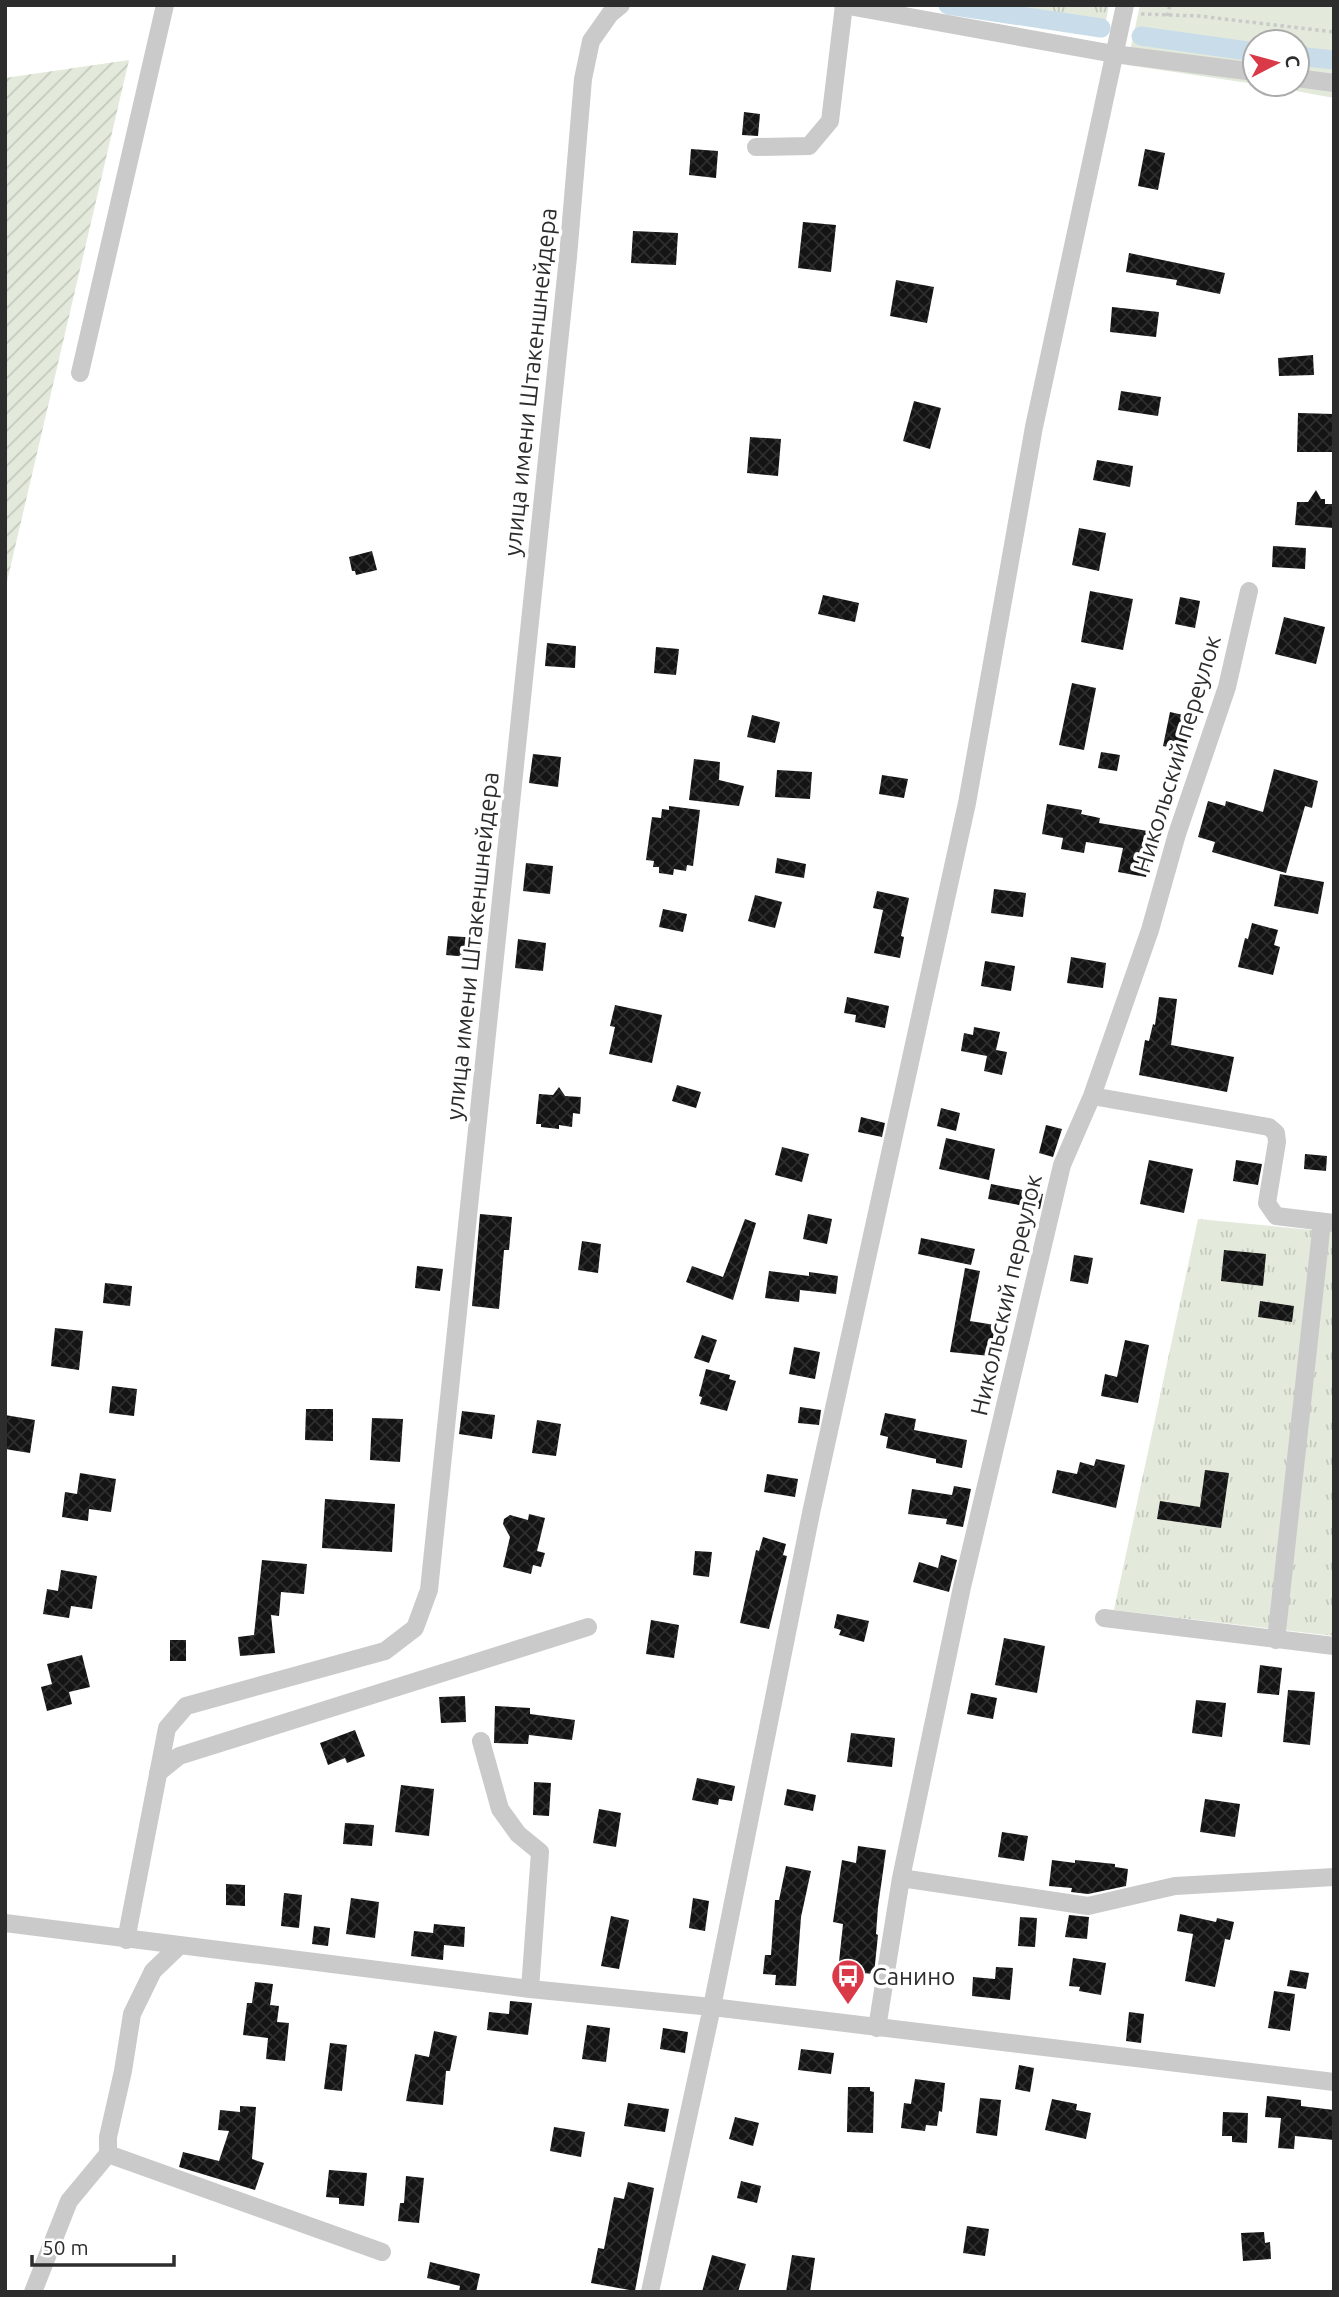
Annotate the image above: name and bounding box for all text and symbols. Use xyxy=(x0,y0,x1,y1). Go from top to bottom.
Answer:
north arrow xyxy=(1241,28,1311,98)
text: С xyxy=(1281,54,1304,68)
street label: улица имени Штакеншнейдера xyxy=(498,207,562,557)
street label: Никольский переулок xyxy=(1128,632,1226,876)
street label: улица имени Штакеншнейдера xyxy=(440,771,504,1121)
street label: Никольский переулок xyxy=(965,1172,1047,1418)
bus stop icon: Санино xyxy=(829,1957,867,2006)
place label: Санино xyxy=(872,1963,955,1990)
scale bar xyxy=(32,2224,173,2268)
text: 50 m xyxy=(42,2235,89,2259)

